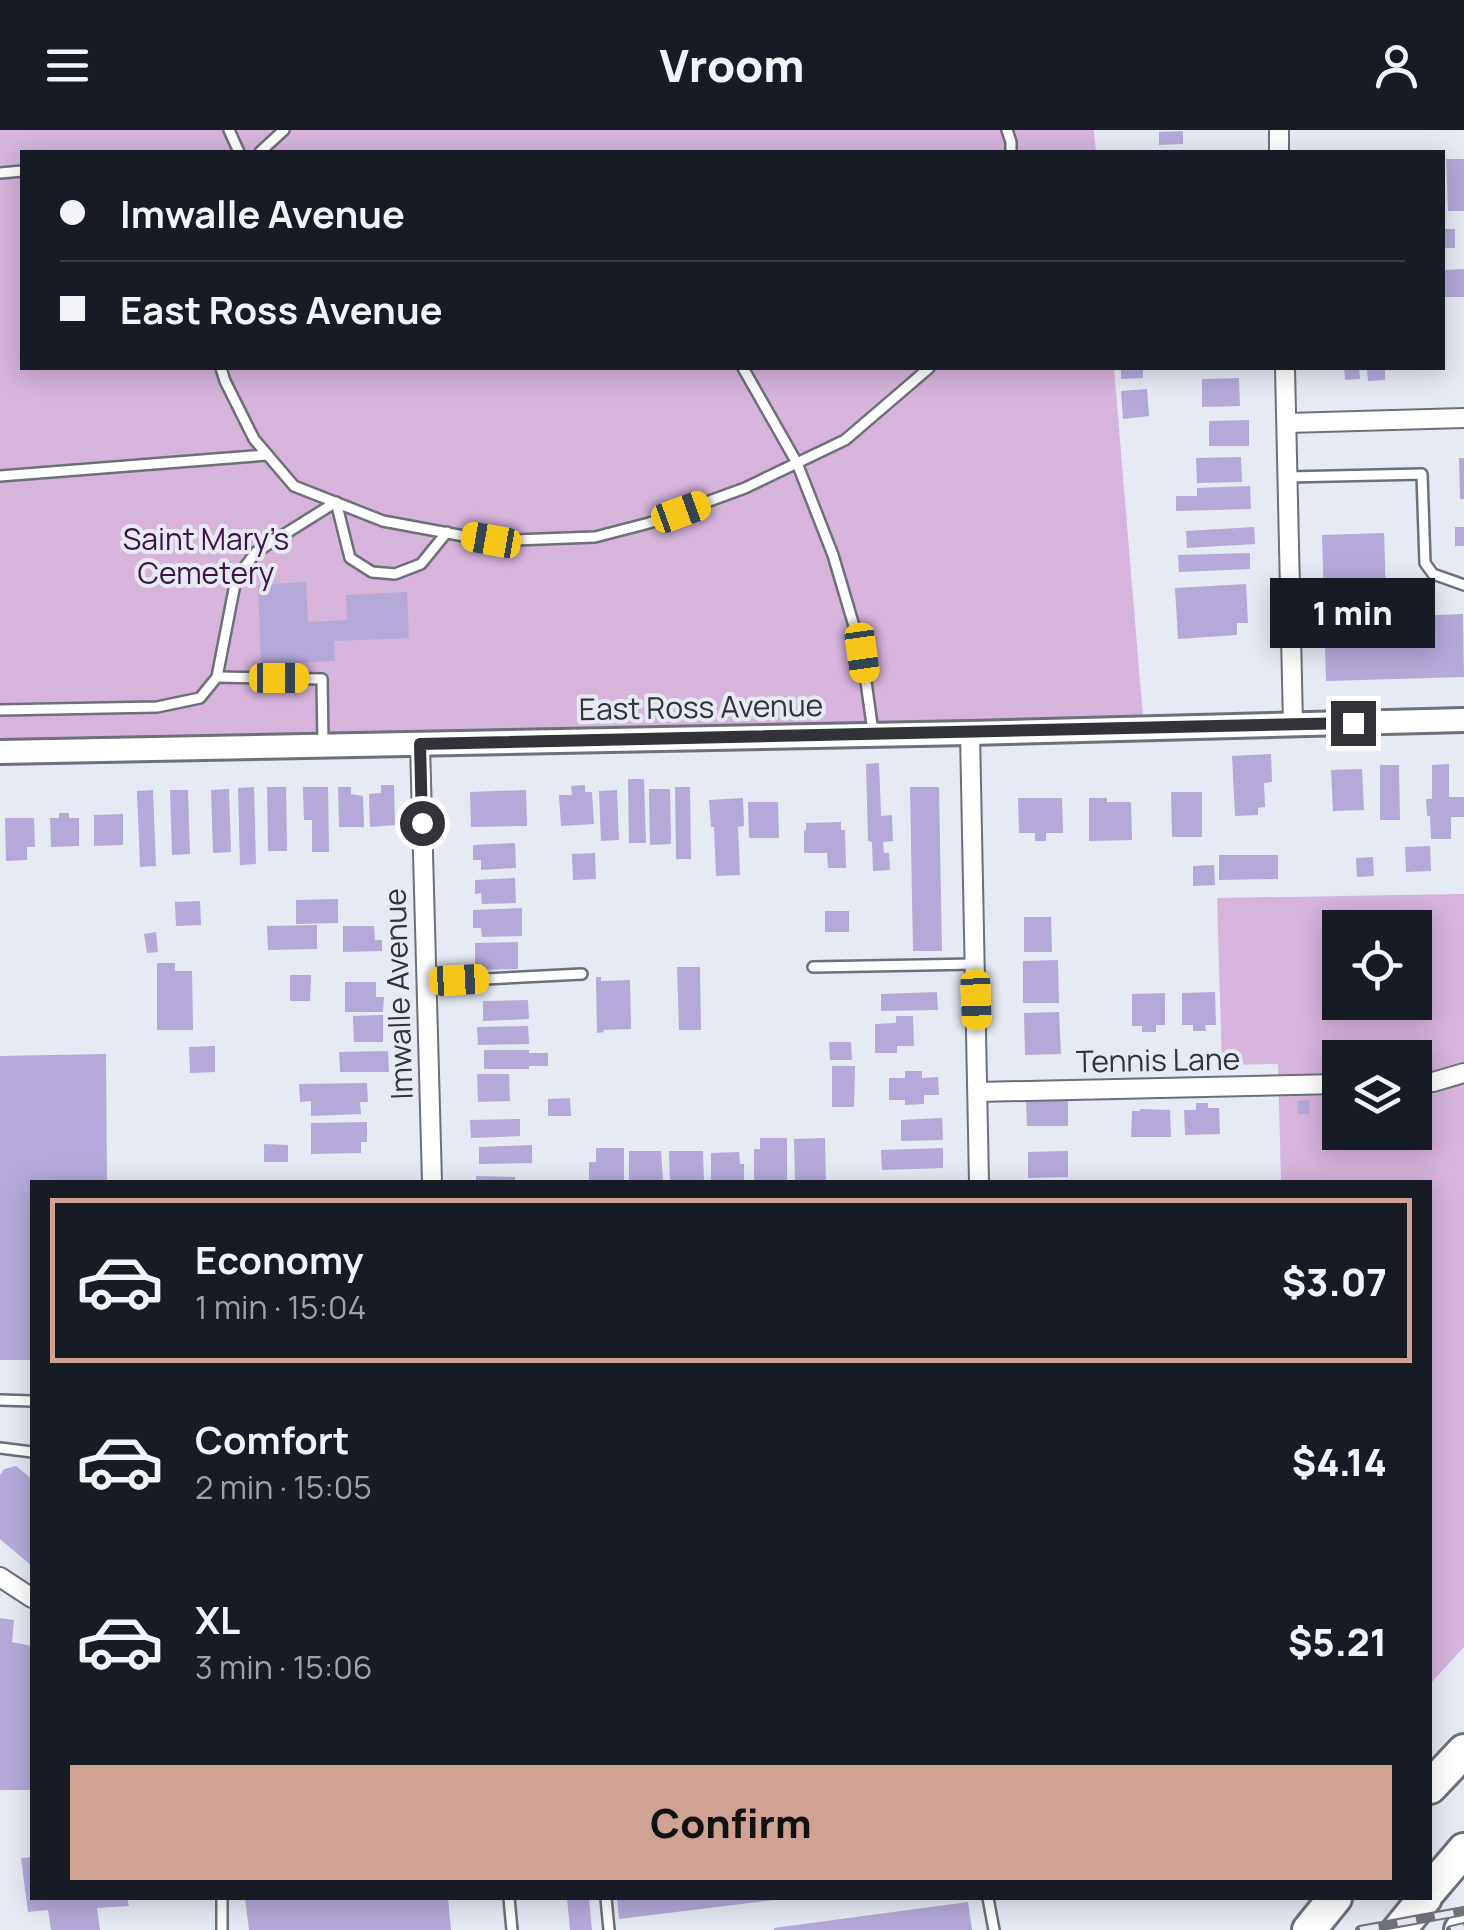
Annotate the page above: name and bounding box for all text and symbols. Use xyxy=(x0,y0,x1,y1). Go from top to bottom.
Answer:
text: Vroom xyxy=(659,34,805,96)
icon: menu xyxy=(40,38,95,93)
icon: person xyxy=(1369,38,1424,93)
text: Imwalle Avenue xyxy=(120,187,405,239)
text: East Ross Avenue xyxy=(120,283,443,335)
car xyxy=(648,488,714,536)
park label: Saint Mary’s Cemetery xyxy=(123,518,289,593)
car xyxy=(459,520,523,560)
callout: 1 min xyxy=(1270,578,1436,648)
text: 1 min xyxy=(1312,591,1393,635)
car xyxy=(843,621,881,685)
car xyxy=(249,663,309,693)
street label: East Ross Avenue xyxy=(579,684,823,729)
route end xyxy=(1331,701,1376,746)
route start xyxy=(400,801,445,846)
street label: Imwalle Avenue xyxy=(373,888,422,1100)
map controls xyxy=(1322,910,1432,1150)
button: locate xyxy=(1322,910,1432,1020)
car xyxy=(428,963,490,997)
car xyxy=(960,969,992,1031)
street label: Tennis Lane xyxy=(1076,1038,1240,1081)
button: layers xyxy=(1322,1040,1432,1150)
text: Economy xyxy=(195,1233,364,1285)
icon: car xyxy=(75,1236,165,1326)
text: $3.07 xyxy=(1282,1255,1387,1307)
text: 1 min · 15:04 xyxy=(195,1285,366,1329)
text: Comfort xyxy=(195,1413,349,1465)
icon: car xyxy=(75,1416,165,1506)
text: $4.14 xyxy=(1292,1435,1387,1487)
text: 2 min · 15:05 xyxy=(195,1465,372,1509)
text: XL xyxy=(195,1593,240,1645)
icon: car xyxy=(75,1596,165,1686)
text: $5.21 xyxy=(1288,1615,1387,1667)
text: 3 min · 15:06 xyxy=(195,1645,373,1689)
button: Confirm xyxy=(70,1765,1392,1880)

